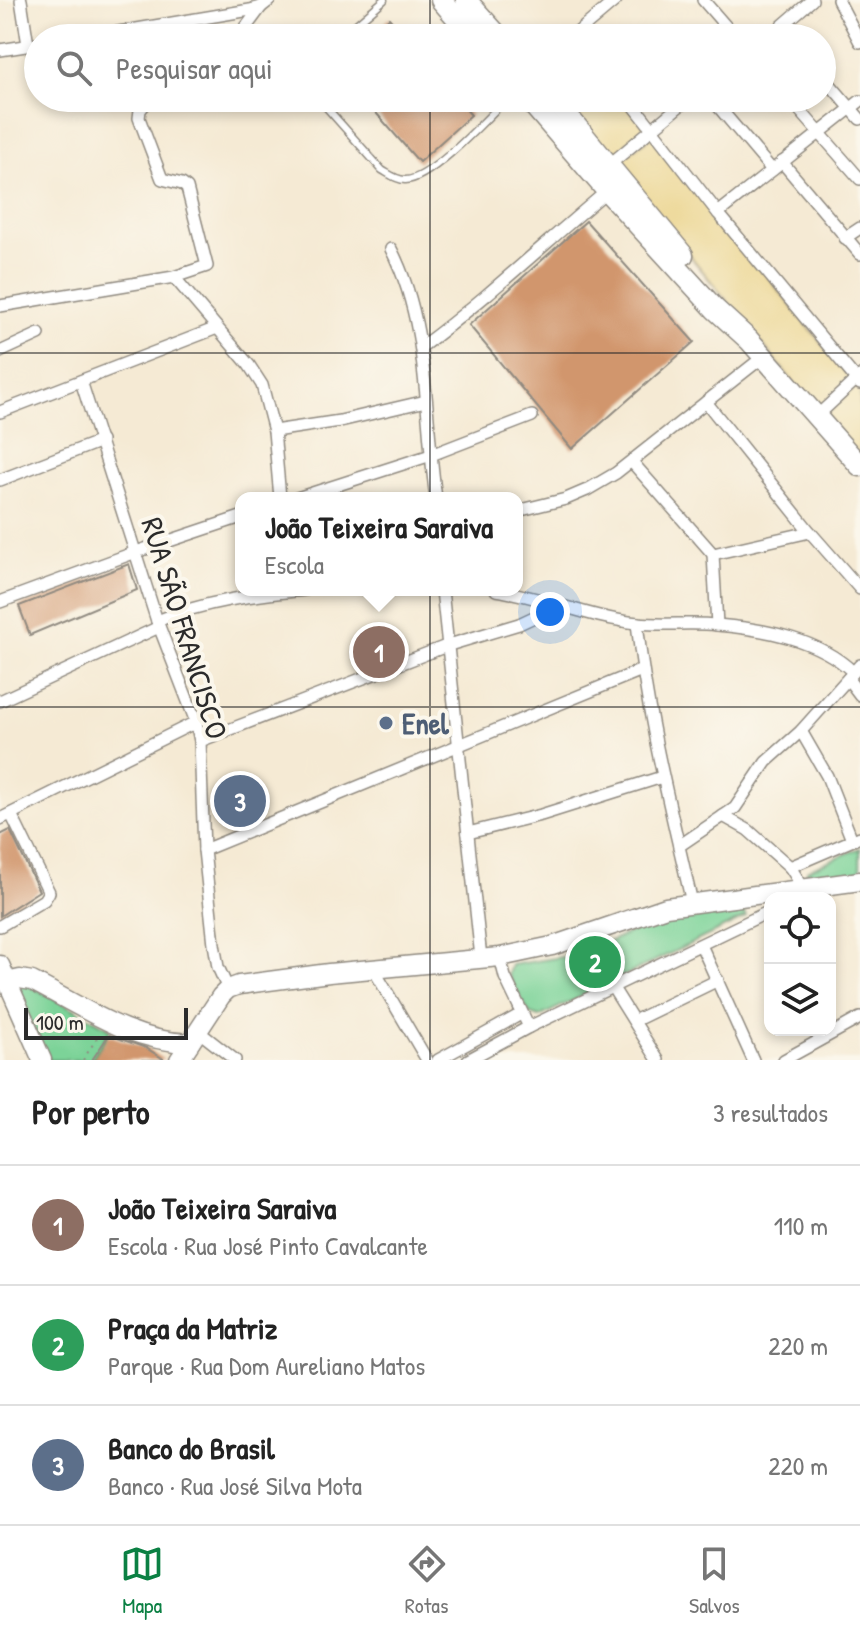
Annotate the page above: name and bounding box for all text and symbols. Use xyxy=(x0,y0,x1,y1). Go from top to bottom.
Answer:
search box xyxy=(24,24,836,112)
icon: search xyxy=(52,46,96,90)
text: Pesquisar aqui xyxy=(116,48,273,88)
popup xyxy=(235,492,523,596)
text: João Teixeira Saraiva xyxy=(265,507,493,547)
street label: RUA SÃO FRANCISCO xyxy=(132,512,238,744)
text: Escola xyxy=(265,547,324,582)
your location xyxy=(530,592,570,632)
pin: 1 xyxy=(353,622,405,682)
place label: Enel xyxy=(402,703,450,743)
marker: Enel xyxy=(377,714,395,732)
pin: 3 xyxy=(214,771,266,831)
map controls xyxy=(764,892,836,1036)
button: locate xyxy=(764,892,836,964)
pin: 2 xyxy=(569,932,621,992)
button: layers xyxy=(764,964,836,1036)
scale bar xyxy=(24,1004,188,1040)
text: 100 m xyxy=(36,1007,84,1037)
text: Por perto xyxy=(32,1089,150,1135)
text: 3 resultados xyxy=(713,1095,828,1130)
text: João Teixeira Saraiva xyxy=(108,1188,336,1228)
text: 1 xyxy=(53,1208,63,1243)
text: 110 m xyxy=(774,1208,828,1243)
text: Escola · Rua José Pinto Cavalcante xyxy=(108,1228,428,1263)
text: Praça da Matriz xyxy=(108,1308,277,1348)
text: 2 xyxy=(52,1328,64,1363)
text: 220 m xyxy=(768,1328,828,1363)
text: Parque · Rua Dom Aureliano Matos xyxy=(108,1348,425,1383)
text: Banco do Brasil xyxy=(108,1428,275,1468)
text: 3 xyxy=(52,1448,64,1483)
text: 220 m xyxy=(768,1448,828,1483)
text: Banco · Rua José Silva Mota xyxy=(108,1468,362,1503)
tab: Mapa xyxy=(120,1542,164,1620)
tab: Rotas xyxy=(405,1542,449,1620)
tab: Salvos xyxy=(689,1542,740,1620)

